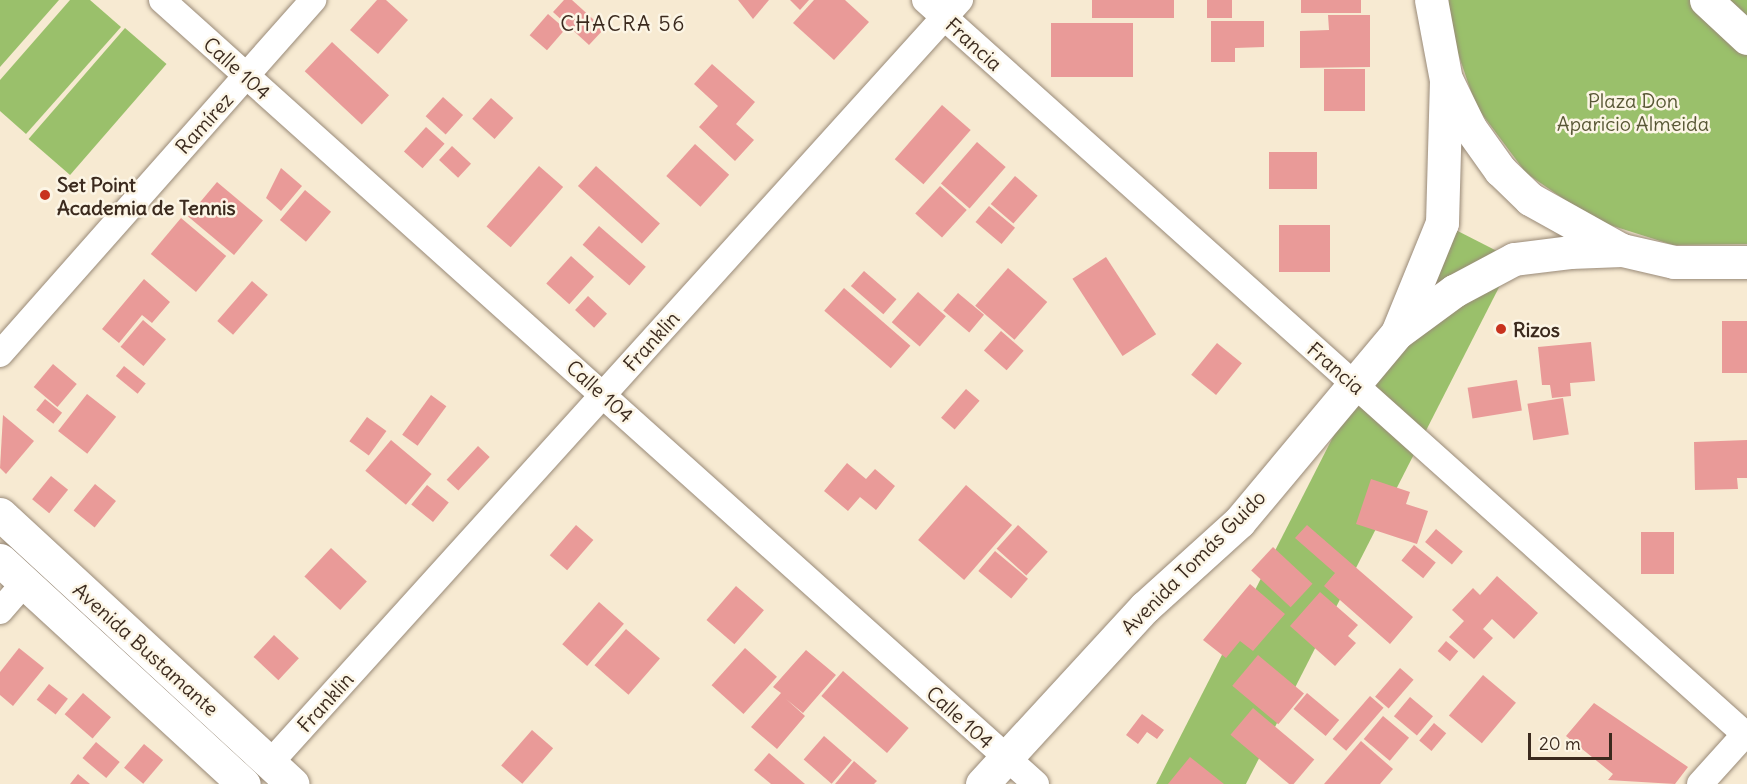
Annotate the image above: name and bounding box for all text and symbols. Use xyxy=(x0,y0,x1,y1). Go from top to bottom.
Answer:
district label: CHACRA 56 xyxy=(560,11,686,37)
street label: Francia xyxy=(941,12,1007,76)
street label: Calle 104 xyxy=(199,32,275,104)
street label: Ramírez xyxy=(170,87,238,159)
park label: Plaza Don Aparicio Almeida xyxy=(1557,88,1709,135)
place label: Set Point Academia de Tennis xyxy=(57,172,236,219)
marker: Set Point Academia de Tennis xyxy=(38,188,52,202)
street label: Franklin xyxy=(618,306,684,376)
place label: Rizos xyxy=(1513,317,1560,341)
marker: Rizos xyxy=(1494,322,1508,336)
street label: Francia xyxy=(1303,337,1369,399)
street label: Calle 104 xyxy=(562,355,638,427)
street label: Avenida Tomás Guido xyxy=(1116,485,1270,639)
street label: Avenida Bustamante xyxy=(69,578,223,720)
street label: Franklin xyxy=(292,667,358,737)
street label: Calle 104 xyxy=(922,681,998,753)
scale bar xyxy=(1531,721,1615,759)
text: 20 m xyxy=(1539,732,1581,755)

